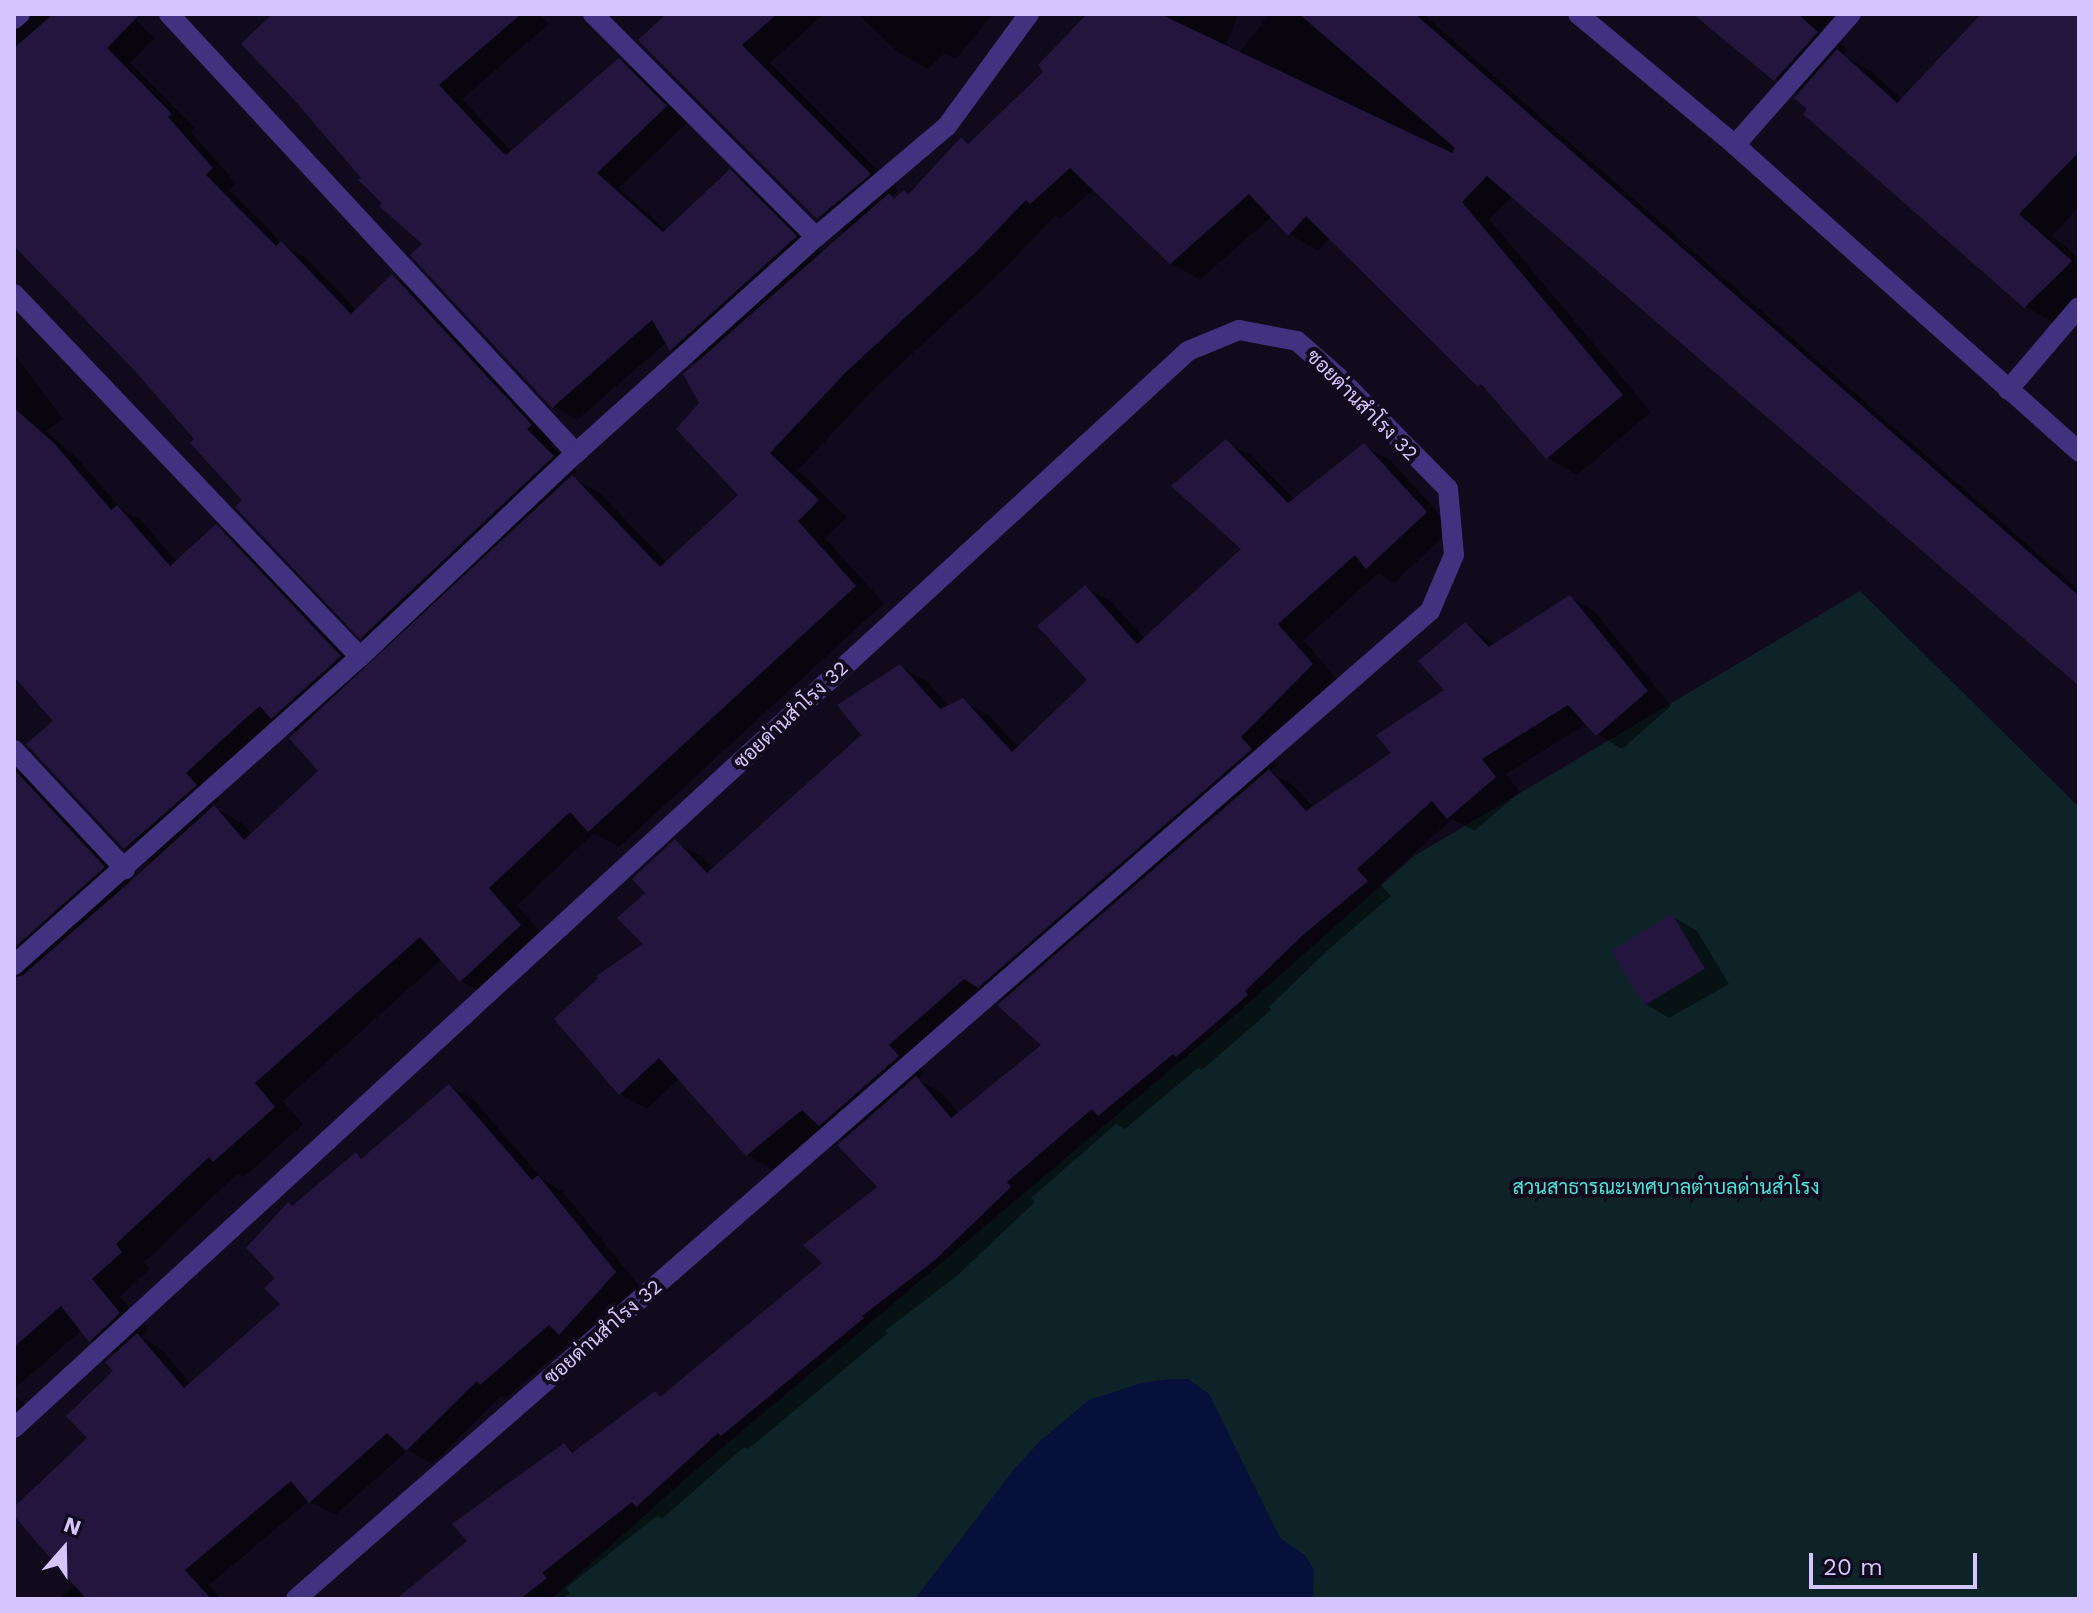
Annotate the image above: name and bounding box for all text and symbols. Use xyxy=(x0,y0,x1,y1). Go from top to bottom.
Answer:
street label: ซอยด่านสำโรง 32 xyxy=(1301,344,1423,466)
street label: ซอยด่านสำโรง 32 xyxy=(729,656,853,774)
park label: สวนสาธารณะเทศบาลตำบลด่านสำโรง xyxy=(1512,1175,1820,1199)
street label: ซอยด่านสำโรง 32 xyxy=(539,1275,667,1389)
north arrow xyxy=(24,1509,104,1589)
text: N xyxy=(60,1511,84,1541)
scale bar xyxy=(1813,1537,1981,1587)
text: 20 m xyxy=(1823,1553,1883,1581)

